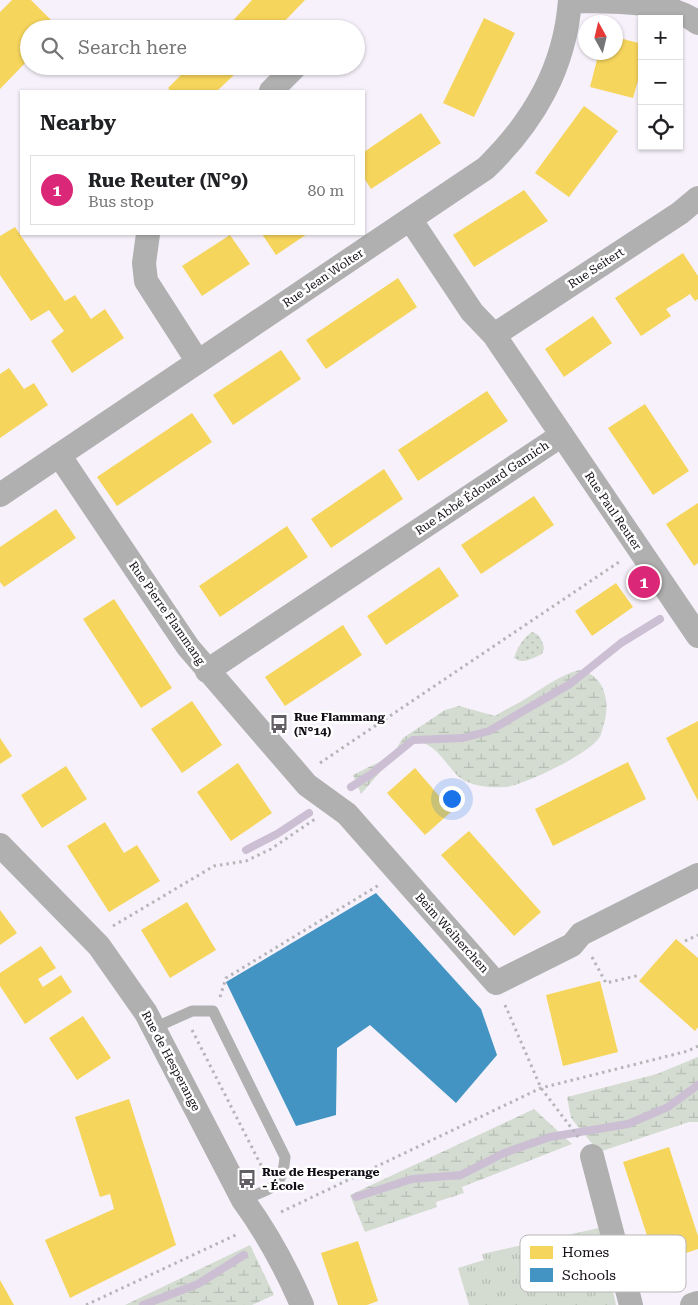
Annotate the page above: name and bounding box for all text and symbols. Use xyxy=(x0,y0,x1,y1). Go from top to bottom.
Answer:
north arrow xyxy=(578,15,623,60)
map controls xyxy=(638,15,683,150)
button: + xyxy=(638,15,683,60)
search box xyxy=(20,20,365,75)
icon: search xyxy=(38,34,66,62)
text: Search here xyxy=(78,36,187,59)
button: − xyxy=(638,60,683,105)
button: locate xyxy=(638,105,683,150)
text: Nearby xyxy=(40,111,116,135)
text: Rue Reuter (N°9) xyxy=(88,169,248,192)
text: 1 xyxy=(53,181,61,200)
text: 80 m xyxy=(307,181,344,200)
text: Bus stop xyxy=(88,192,154,211)
street label: Rue Seitert xyxy=(565,244,627,291)
street label: Rue Jean Wolter xyxy=(280,246,366,310)
street label: Rue Abbé Édouard Garnich xyxy=(413,438,552,538)
street label: Rue Paul Reuter xyxy=(582,469,644,553)
street label: Rue Pierre Flammang xyxy=(126,559,208,668)
pin: 1 xyxy=(628,563,660,601)
place label: Rue Flammang (N°14) xyxy=(294,710,385,738)
bus stop icon: Rue Flammang (N°14) xyxy=(268,713,290,735)
your location xyxy=(439,786,465,812)
street label: Beim Weiherchen xyxy=(412,890,492,976)
street label: Rue de Hesperange xyxy=(139,1009,203,1114)
place label: Rue de Hesperange - École xyxy=(262,1165,380,1193)
bus stop icon: Rue de Hesperange - École xyxy=(236,1168,258,1190)
legend xyxy=(520,1235,686,1292)
text: Homes xyxy=(562,1244,610,1260)
text: Schools xyxy=(562,1267,616,1283)

